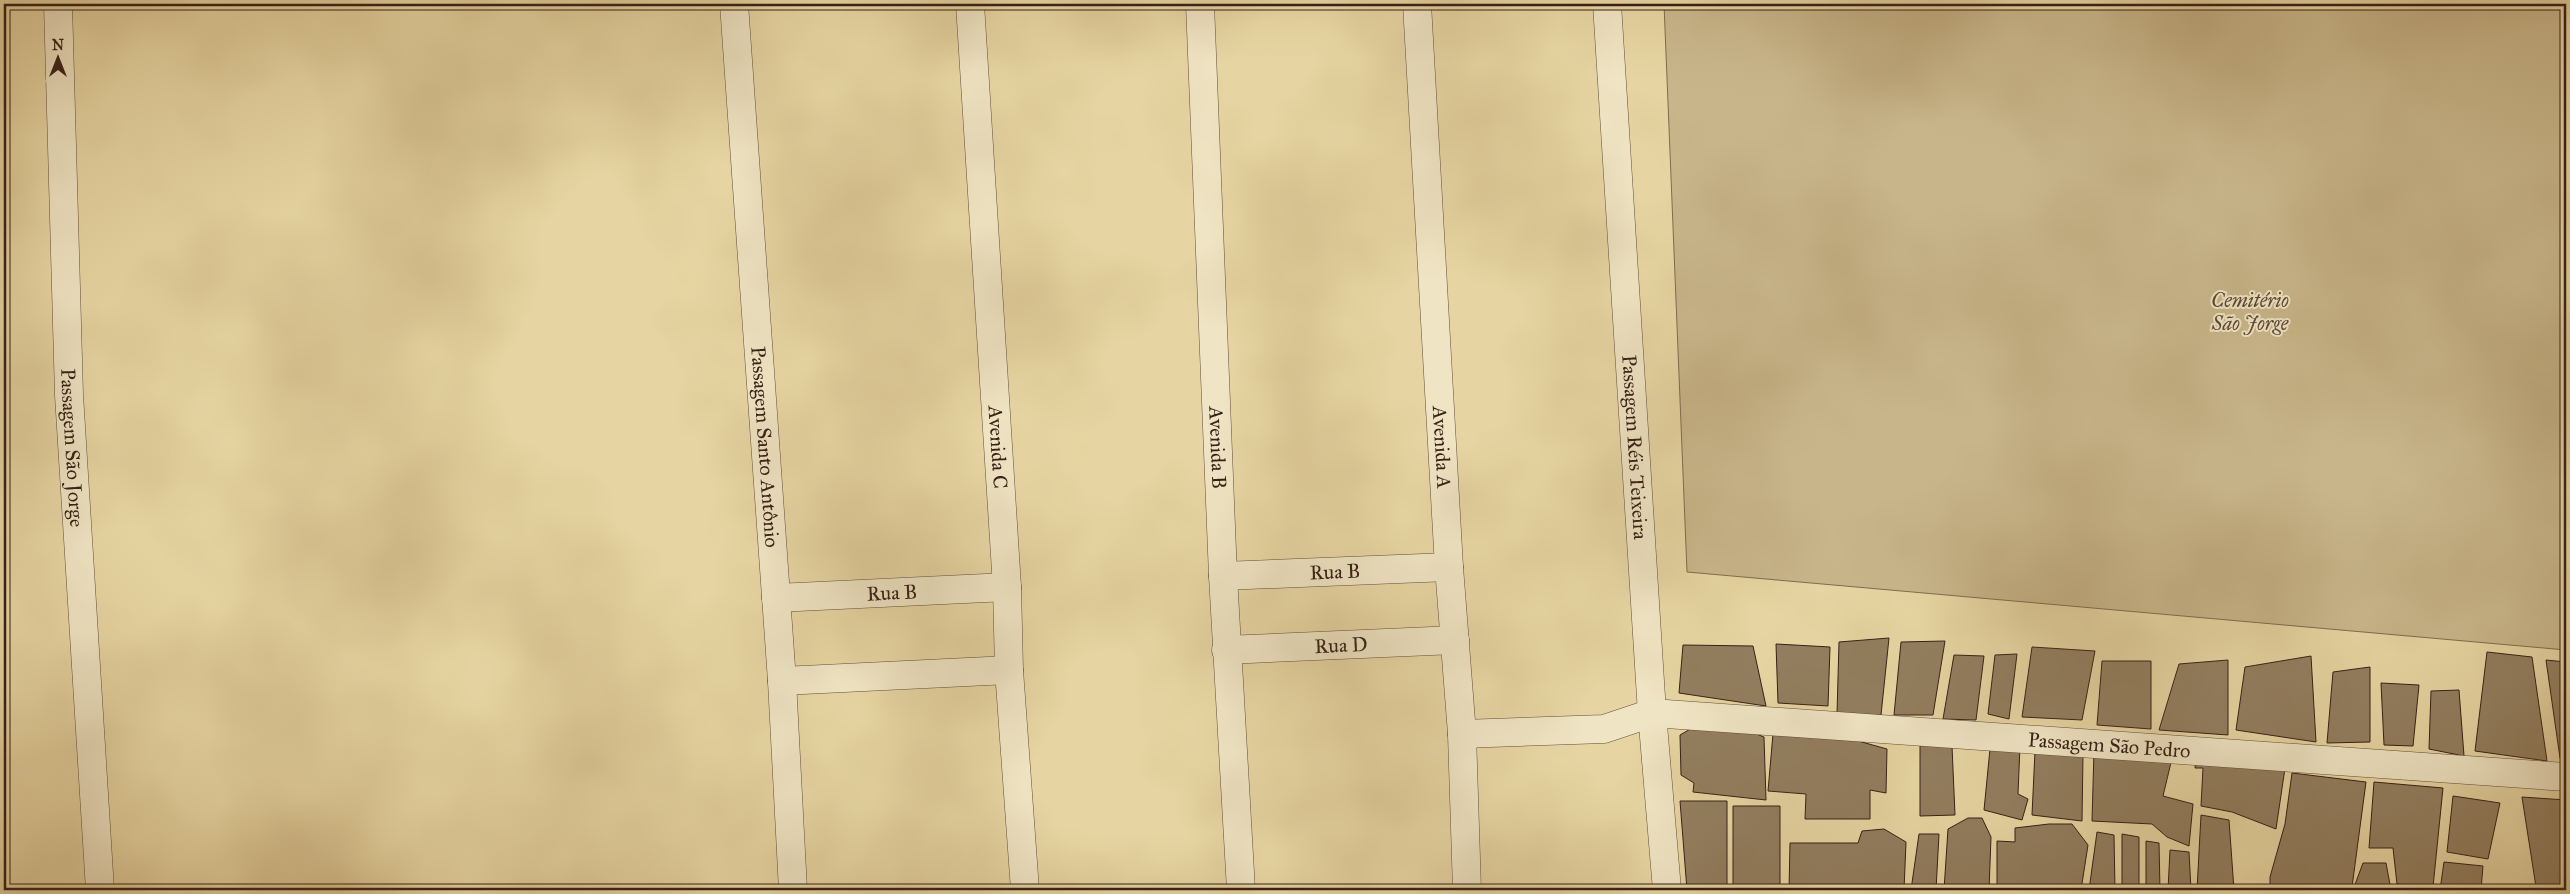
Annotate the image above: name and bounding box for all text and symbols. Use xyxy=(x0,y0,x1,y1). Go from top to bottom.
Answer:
north arrow xyxy=(32,32,82,82)
text: N xyxy=(52,37,64,54)
park label: Cemitério São Jorge xyxy=(2211,288,2289,335)
street label: Passagem Santo Antônio xyxy=(746,345,785,548)
street label: Passagem Réis Teixeira xyxy=(1617,354,1653,541)
street label: Passagem São Jorge xyxy=(56,368,89,528)
street label: Avenida C xyxy=(983,404,1013,489)
street label: Avenida A xyxy=(1428,404,1457,490)
street label: Avenida B xyxy=(1204,405,1231,489)
street label: Rua B xyxy=(1309,559,1361,585)
street label: Rua B xyxy=(866,579,918,606)
street label: Rua D xyxy=(1314,632,1368,658)
street label: Passagem São Pedro xyxy=(2027,727,2191,763)

